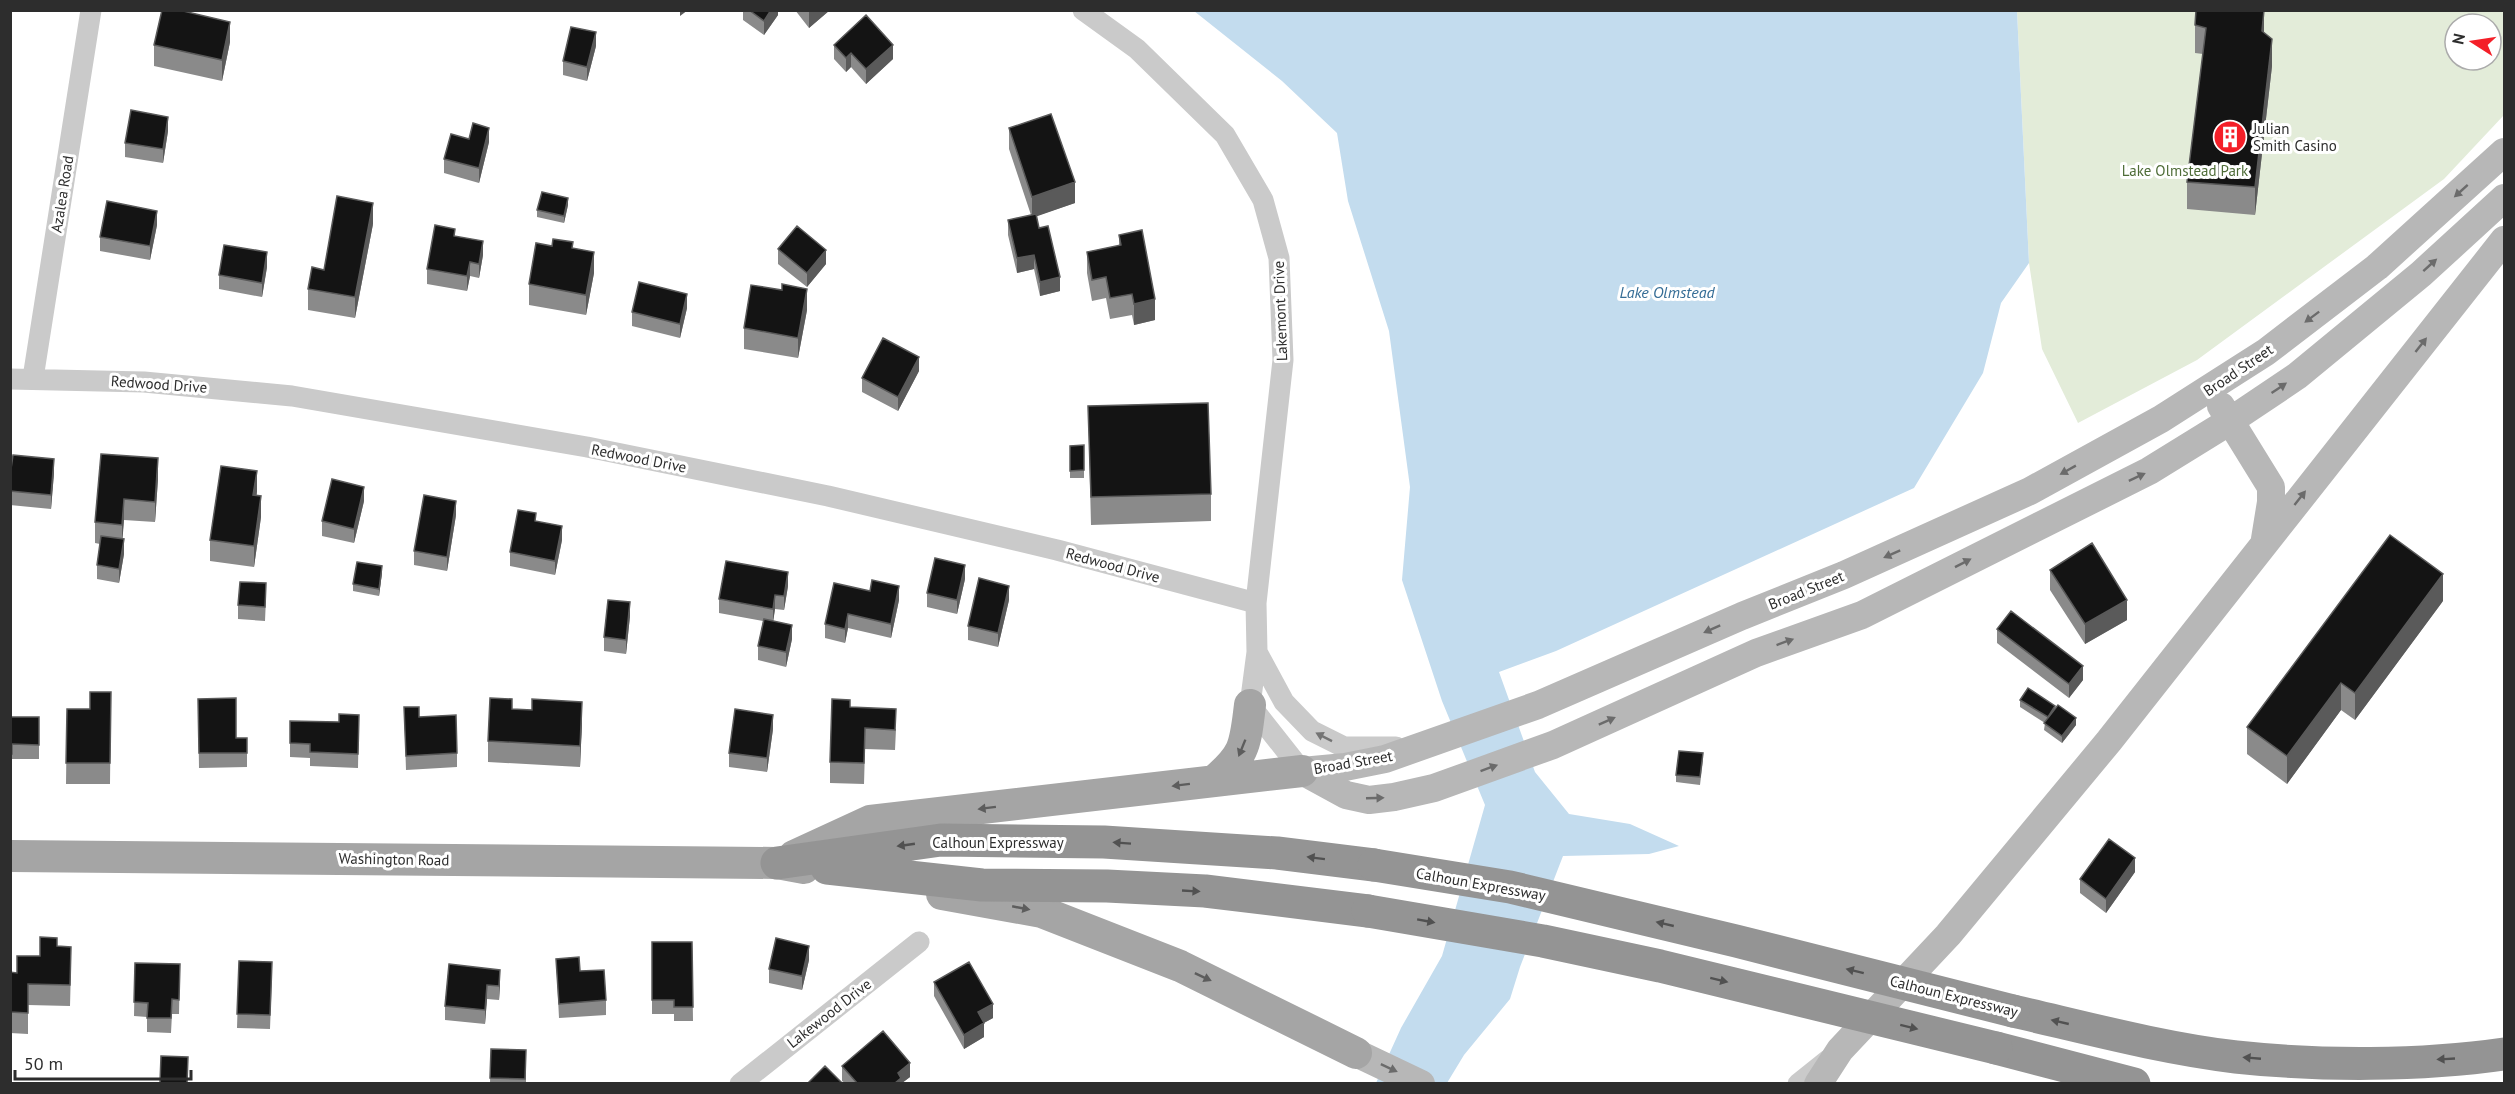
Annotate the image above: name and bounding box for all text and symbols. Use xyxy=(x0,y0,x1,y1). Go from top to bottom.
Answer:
north arrow xyxy=(2443,12,2503,72)
text: N xyxy=(2447,32,2469,46)
building icon: Julian Smith Casino xyxy=(2212,119,2248,155)
place label: Julian Smith Casino xyxy=(2252,119,2337,155)
street label: Azalea Road xyxy=(47,154,77,234)
park label: Lake Olmstead Park xyxy=(2122,161,2249,180)
one-way arrow xyxy=(2454,184,2469,197)
one-way arrow xyxy=(2422,259,2437,272)
street label: Lakemont Drive xyxy=(1269,260,1291,362)
water label: Lake Olmstead xyxy=(1619,282,1715,302)
one-way arrow xyxy=(2304,310,2320,323)
one-way arrow xyxy=(2414,337,2427,353)
street label: Broad Street xyxy=(2200,340,2276,400)
street label: Redwood Drive xyxy=(110,371,208,397)
one-way arrow xyxy=(2271,383,2287,394)
street label: Redwood Drive xyxy=(590,439,688,477)
one-way arrow xyxy=(2059,465,2076,475)
one-way arrow xyxy=(2129,472,2146,481)
one-way arrow xyxy=(2294,491,2306,506)
street label: Redwood Drive xyxy=(1064,543,1162,587)
one-way arrow xyxy=(1883,549,1900,558)
one-way arrow xyxy=(1954,559,1971,568)
street label: Broad Street xyxy=(1765,566,1847,614)
one-way arrow xyxy=(1703,625,1721,634)
one-way arrow xyxy=(1776,637,1794,647)
one-way arrow xyxy=(1598,717,1615,726)
one-way arrow xyxy=(1315,732,1332,742)
one-way arrow xyxy=(1237,740,1247,758)
street label: Broad Street xyxy=(1312,746,1394,778)
one-way arrow xyxy=(1480,762,1498,772)
one-way arrow xyxy=(1172,780,1191,790)
one-way arrow xyxy=(1365,794,1384,803)
one-way arrow xyxy=(978,803,997,813)
street label: Calhoun Expressway xyxy=(932,833,1064,852)
one-way arrow xyxy=(1112,838,1131,848)
one-way arrow xyxy=(896,841,915,850)
street label: Washington Road xyxy=(338,849,450,869)
one-way arrow xyxy=(1306,853,1325,863)
street label: Calhoun Expressway xyxy=(1415,863,1547,905)
one-way arrow xyxy=(1182,886,1201,895)
one-way arrow xyxy=(1011,904,1030,913)
one-way arrow xyxy=(1416,916,1435,925)
one-way arrow xyxy=(1656,918,1675,928)
one-way arrow xyxy=(1845,966,1863,975)
street label: Calhoun Expressway xyxy=(1888,971,2020,1021)
one-way arrow xyxy=(1194,973,1211,982)
street label: Lakewood Drive xyxy=(783,974,875,1052)
one-way arrow xyxy=(1710,976,1729,986)
one-way arrow xyxy=(2050,1017,2069,1026)
one-way arrow xyxy=(1900,1022,1918,1032)
scale bar xyxy=(15,1043,190,1081)
text: 50 m xyxy=(24,1052,63,1075)
one-way arrow xyxy=(2242,1053,2261,1063)
one-way arrow xyxy=(2437,1054,2456,1064)
one-way arrow xyxy=(1380,1064,1397,1073)

